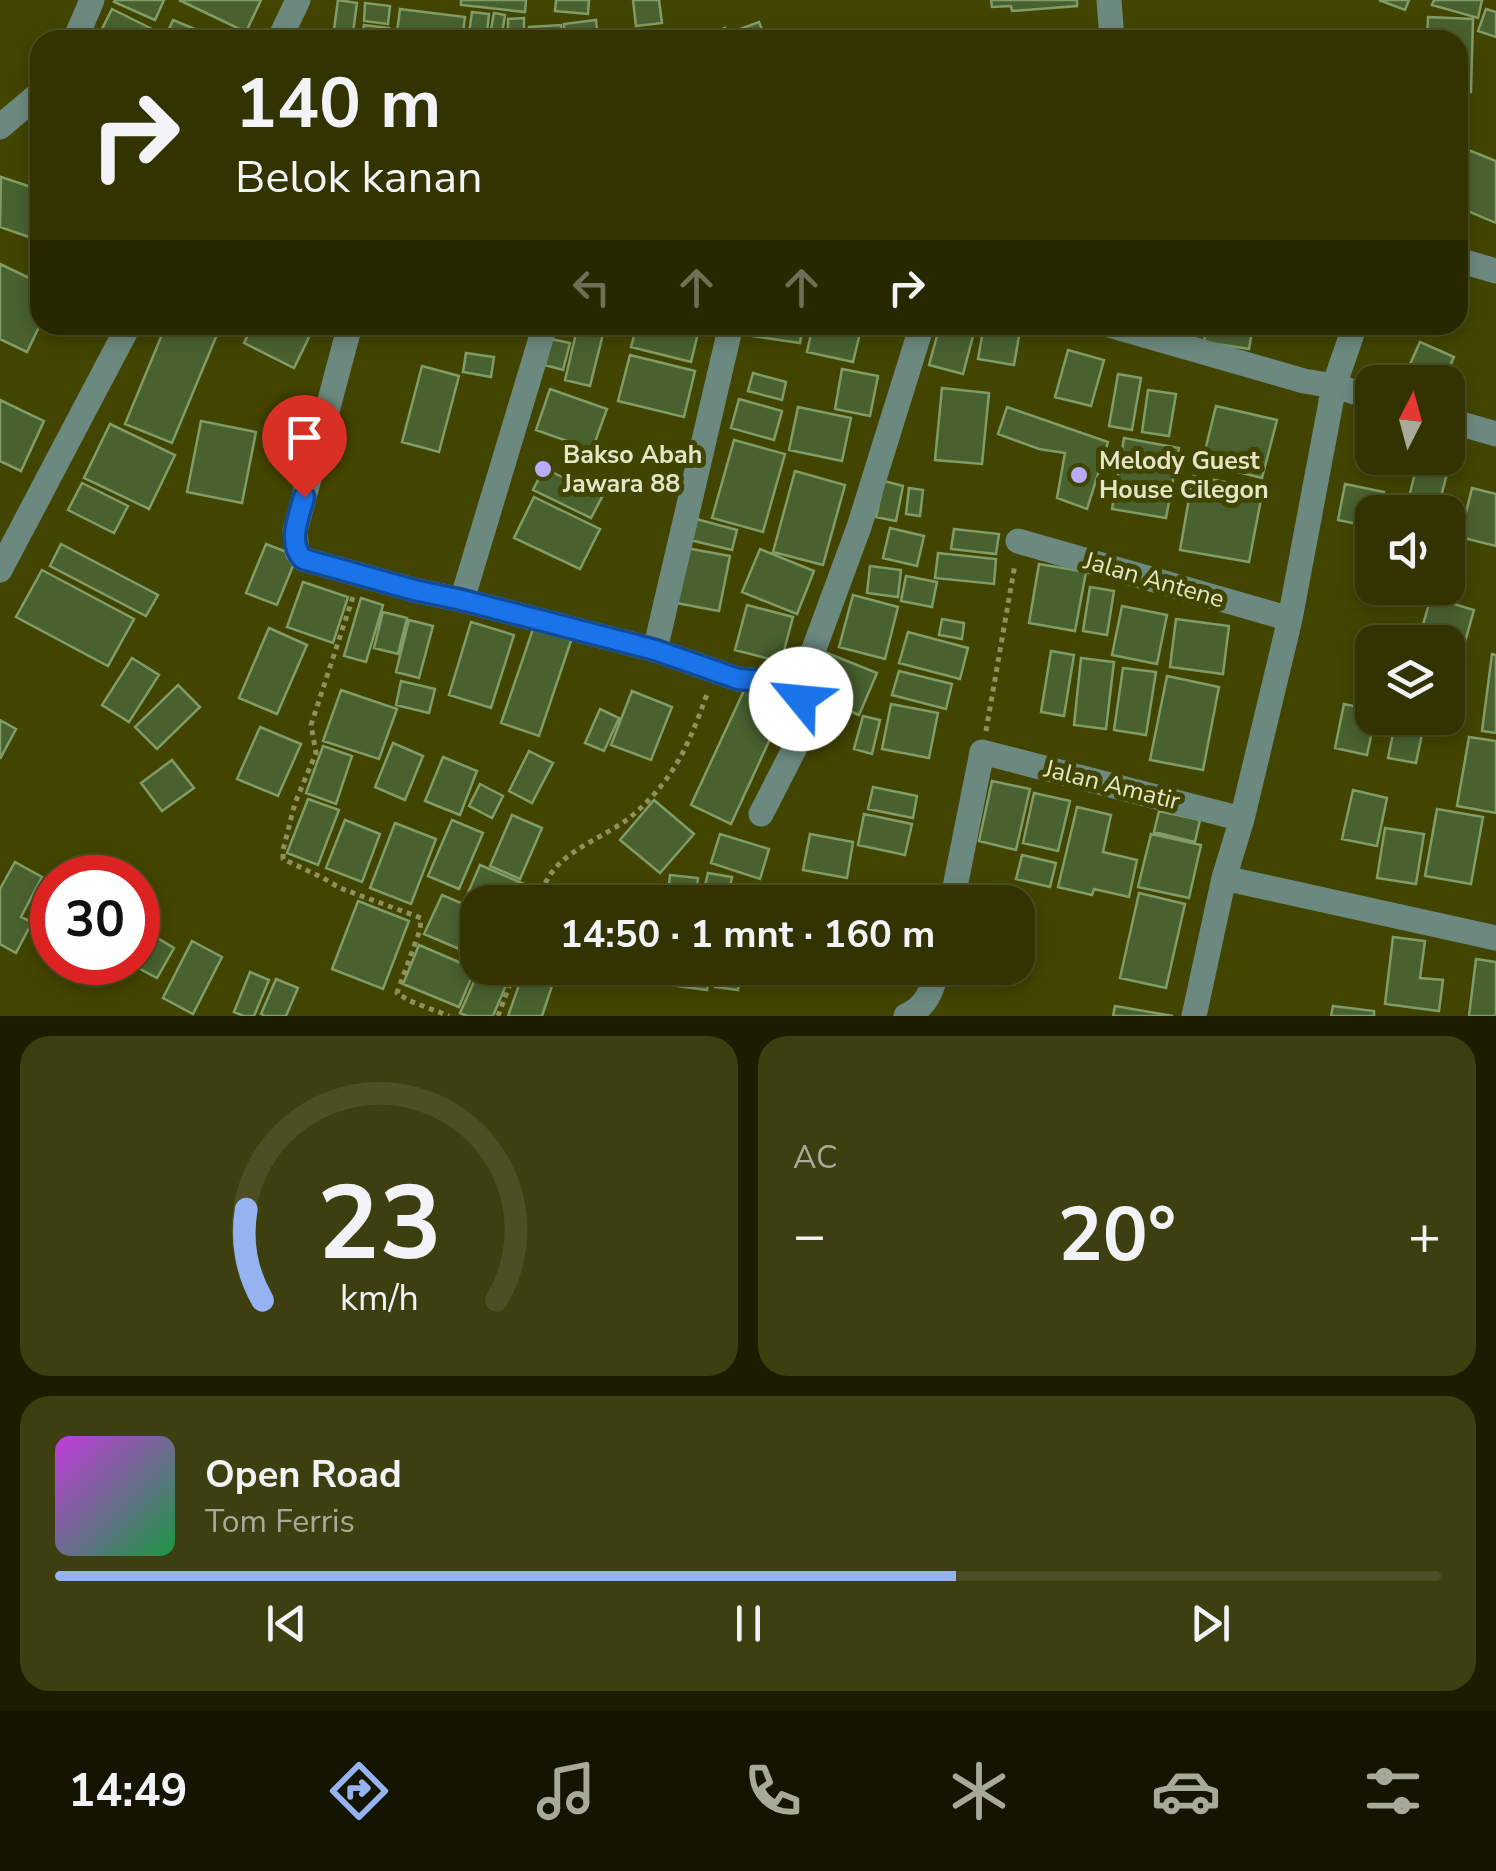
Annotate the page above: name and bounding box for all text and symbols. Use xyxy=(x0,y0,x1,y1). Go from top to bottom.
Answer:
text: 140 m xyxy=(235,56,441,152)
icon: right xyxy=(70,70,200,200)
text: Belok kanan xyxy=(235,147,483,208)
icon: left xyxy=(564,260,619,315)
icon: ahead xyxy=(669,260,724,315)
icon: ahead xyxy=(774,260,829,315)
icon: right xyxy=(879,260,934,315)
north arrow xyxy=(1355,365,1465,475)
map controls xyxy=(1355,365,1465,735)
pin xyxy=(262,395,347,498)
icon: arrive xyxy=(277,410,332,465)
place label: Bakso Abah Jawara 88 xyxy=(562,438,702,501)
place label: Melody Guest House Cilegon xyxy=(1099,444,1269,507)
marker: Bakso Abah Jawara 88 xyxy=(532,458,554,480)
marker: Melody Guest House Cilegon xyxy=(1068,464,1090,486)
button: sound xyxy=(1355,495,1465,605)
street label: Jalan Antene xyxy=(1079,543,1228,616)
button: layers xyxy=(1355,625,1465,735)
position arrow xyxy=(749,647,853,751)
street label: Jalan Amatir xyxy=(1039,751,1184,818)
speed limit sign: 30 xyxy=(30,855,160,985)
text: 14:50 · 1 mnt · 160 m xyxy=(560,909,935,960)
text: AC xyxy=(793,1136,837,1179)
text: 23 xyxy=(317,1153,441,1295)
text: 20° xyxy=(1058,1184,1176,1286)
text: − xyxy=(793,1198,826,1273)
text: + xyxy=(1408,1198,1441,1273)
text: km/h xyxy=(340,1274,418,1323)
text: Open Road xyxy=(205,1449,402,1500)
text: Tom Ferris xyxy=(205,1500,355,1543)
icon: previous xyxy=(259,1596,314,1651)
icon: pause xyxy=(721,1596,776,1651)
icon: next xyxy=(1183,1596,1238,1651)
icon: directions xyxy=(324,1756,394,1826)
icon: music xyxy=(531,1756,601,1826)
icon: phone xyxy=(738,1756,808,1826)
icon: climate xyxy=(944,1756,1014,1826)
icon: car xyxy=(1151,1756,1221,1826)
icon: filters xyxy=(1358,1756,1428,1826)
text: 14:49 xyxy=(68,1761,188,1822)

